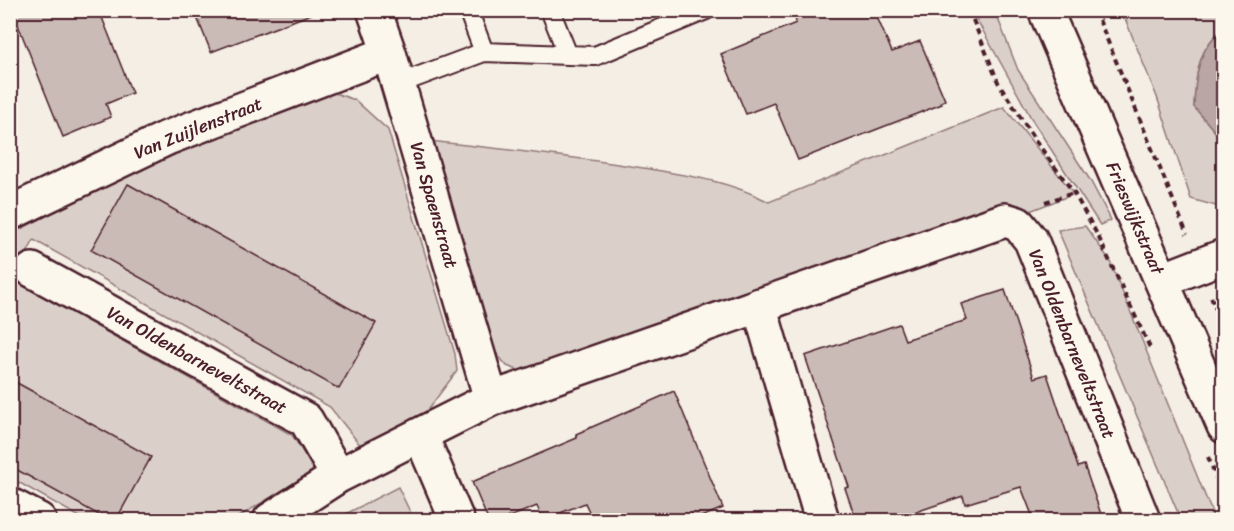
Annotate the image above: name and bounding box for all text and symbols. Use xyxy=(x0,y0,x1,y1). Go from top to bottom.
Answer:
street label: Van Zuijlenstraat xyxy=(129,88,267,168)
street label: Van Spaenstraat xyxy=(401,138,467,272)
street label: Frieswijkstraat xyxy=(1097,156,1174,280)
street label: Van Oldenbarneveltstraat xyxy=(1019,244,1125,444)
street label: Van Oldenbarneveltstraat xyxy=(101,297,293,423)

